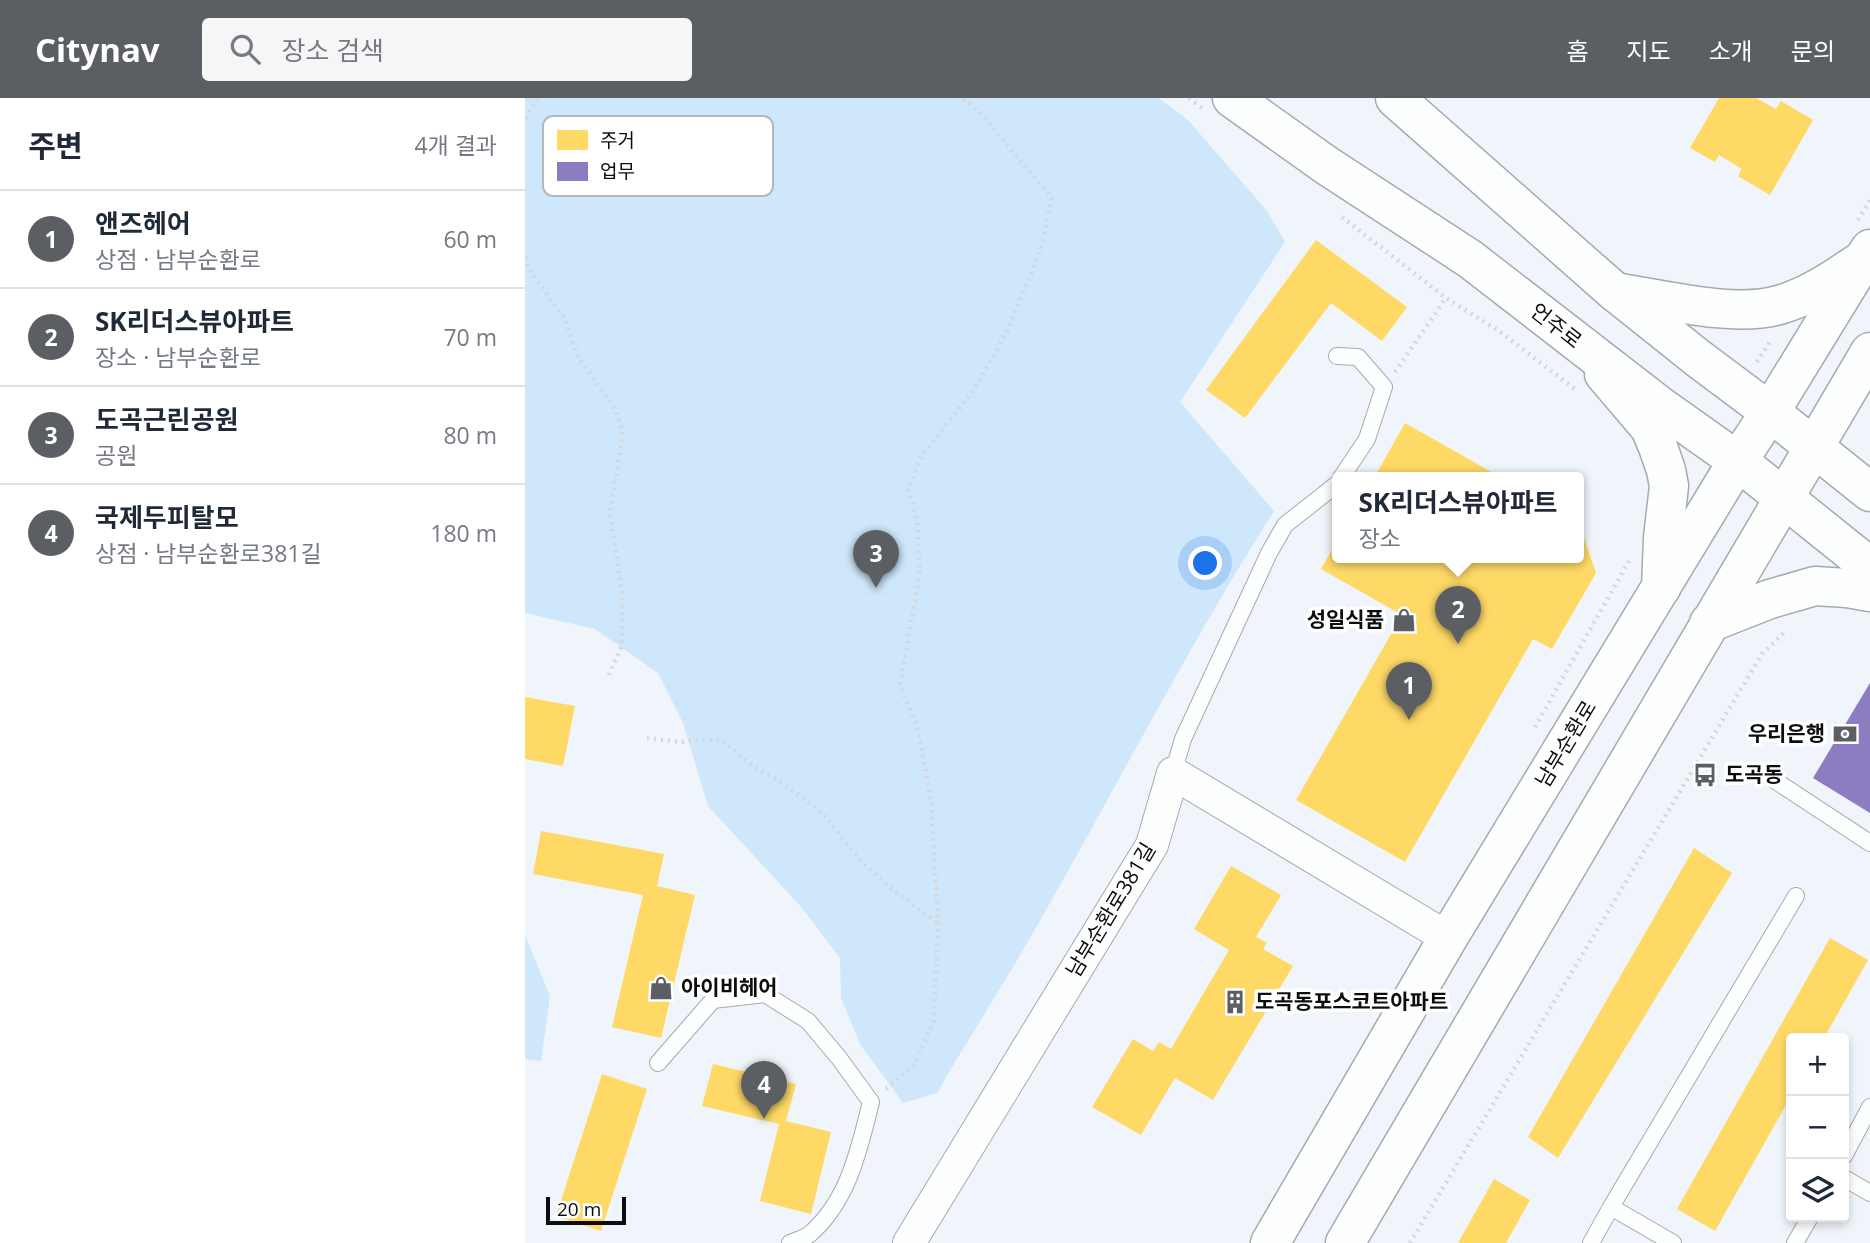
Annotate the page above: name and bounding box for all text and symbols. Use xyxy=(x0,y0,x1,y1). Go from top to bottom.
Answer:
search box xyxy=(202,18,692,81)
text: Citynav xyxy=(35,27,160,72)
icon: search xyxy=(226,30,264,68)
text: 장소 검색 xyxy=(282,32,384,68)
text: 홈 xyxy=(1566,34,1588,67)
text: 지도 xyxy=(1626,34,1671,67)
text: 소개 xyxy=(1709,34,1753,67)
text: 문의 xyxy=(1791,34,1835,67)
legend xyxy=(543,116,773,196)
text: 주변 xyxy=(28,125,83,166)
text: 주거 xyxy=(600,127,635,153)
text: 4개 결과 xyxy=(414,129,497,161)
text: 업무 xyxy=(600,158,635,184)
text: 앤즈헤어 xyxy=(95,205,191,241)
text: 1 xyxy=(44,223,58,255)
text: 60 m xyxy=(443,223,497,255)
text: 상점 · 남부순환로 xyxy=(95,243,261,275)
street label: 언주로 xyxy=(1525,296,1588,354)
text: SK리더스뷰아파트 xyxy=(95,303,294,339)
text: 2 xyxy=(44,321,58,353)
text: 70 m xyxy=(443,321,497,353)
text: 장소 · 남부순환로 xyxy=(95,341,261,373)
text: 도곡근린공원 xyxy=(95,401,239,437)
text: 3 xyxy=(44,419,58,451)
text: 80 m xyxy=(443,419,497,451)
text: 공원 xyxy=(95,439,137,471)
popup xyxy=(1332,472,1584,563)
text: SK리더스뷰아파트 xyxy=(1358,484,1558,520)
text: 국제두피탈모 xyxy=(95,499,239,535)
text: 4 xyxy=(44,517,58,549)
text: 180 m xyxy=(430,517,497,549)
text: 장소 xyxy=(1358,522,1401,554)
pin: 3 xyxy=(853,530,899,588)
text: 상점 · 남부순환로381길 xyxy=(95,537,322,569)
your location xyxy=(1188,546,1222,580)
pin: 2 xyxy=(1435,586,1481,644)
place label: 성일식품 xyxy=(1307,605,1384,633)
shop icon: 성일식품 xyxy=(1390,606,1418,634)
pin: 1 xyxy=(1386,662,1432,720)
street label: 남부순환로 xyxy=(1528,695,1602,792)
place label: 우리은행 xyxy=(1748,719,1825,747)
bank icon: 우리은행 xyxy=(1831,720,1859,748)
place label: 도곡동 xyxy=(1725,760,1783,788)
bus stop icon: 도곡동 xyxy=(1691,761,1719,789)
street label: 남부순환로381길 xyxy=(1059,837,1161,982)
place label: 아이비헤어 xyxy=(681,973,778,1001)
shop icon: 아이비헤어 xyxy=(647,974,675,1002)
place label: 도곡동포스코트아파트 xyxy=(1255,987,1448,1015)
building icon: 도곡동포스코트아파트 xyxy=(1221,988,1249,1016)
map controls xyxy=(1786,1033,1849,1222)
button: + xyxy=(1786,1033,1849,1096)
pin: 4 xyxy=(741,1061,787,1119)
button: − xyxy=(1786,1096,1849,1159)
button: layers xyxy=(1786,1159,1849,1222)
scale bar xyxy=(546,1194,627,1226)
text: 20 m xyxy=(557,1196,601,1222)

